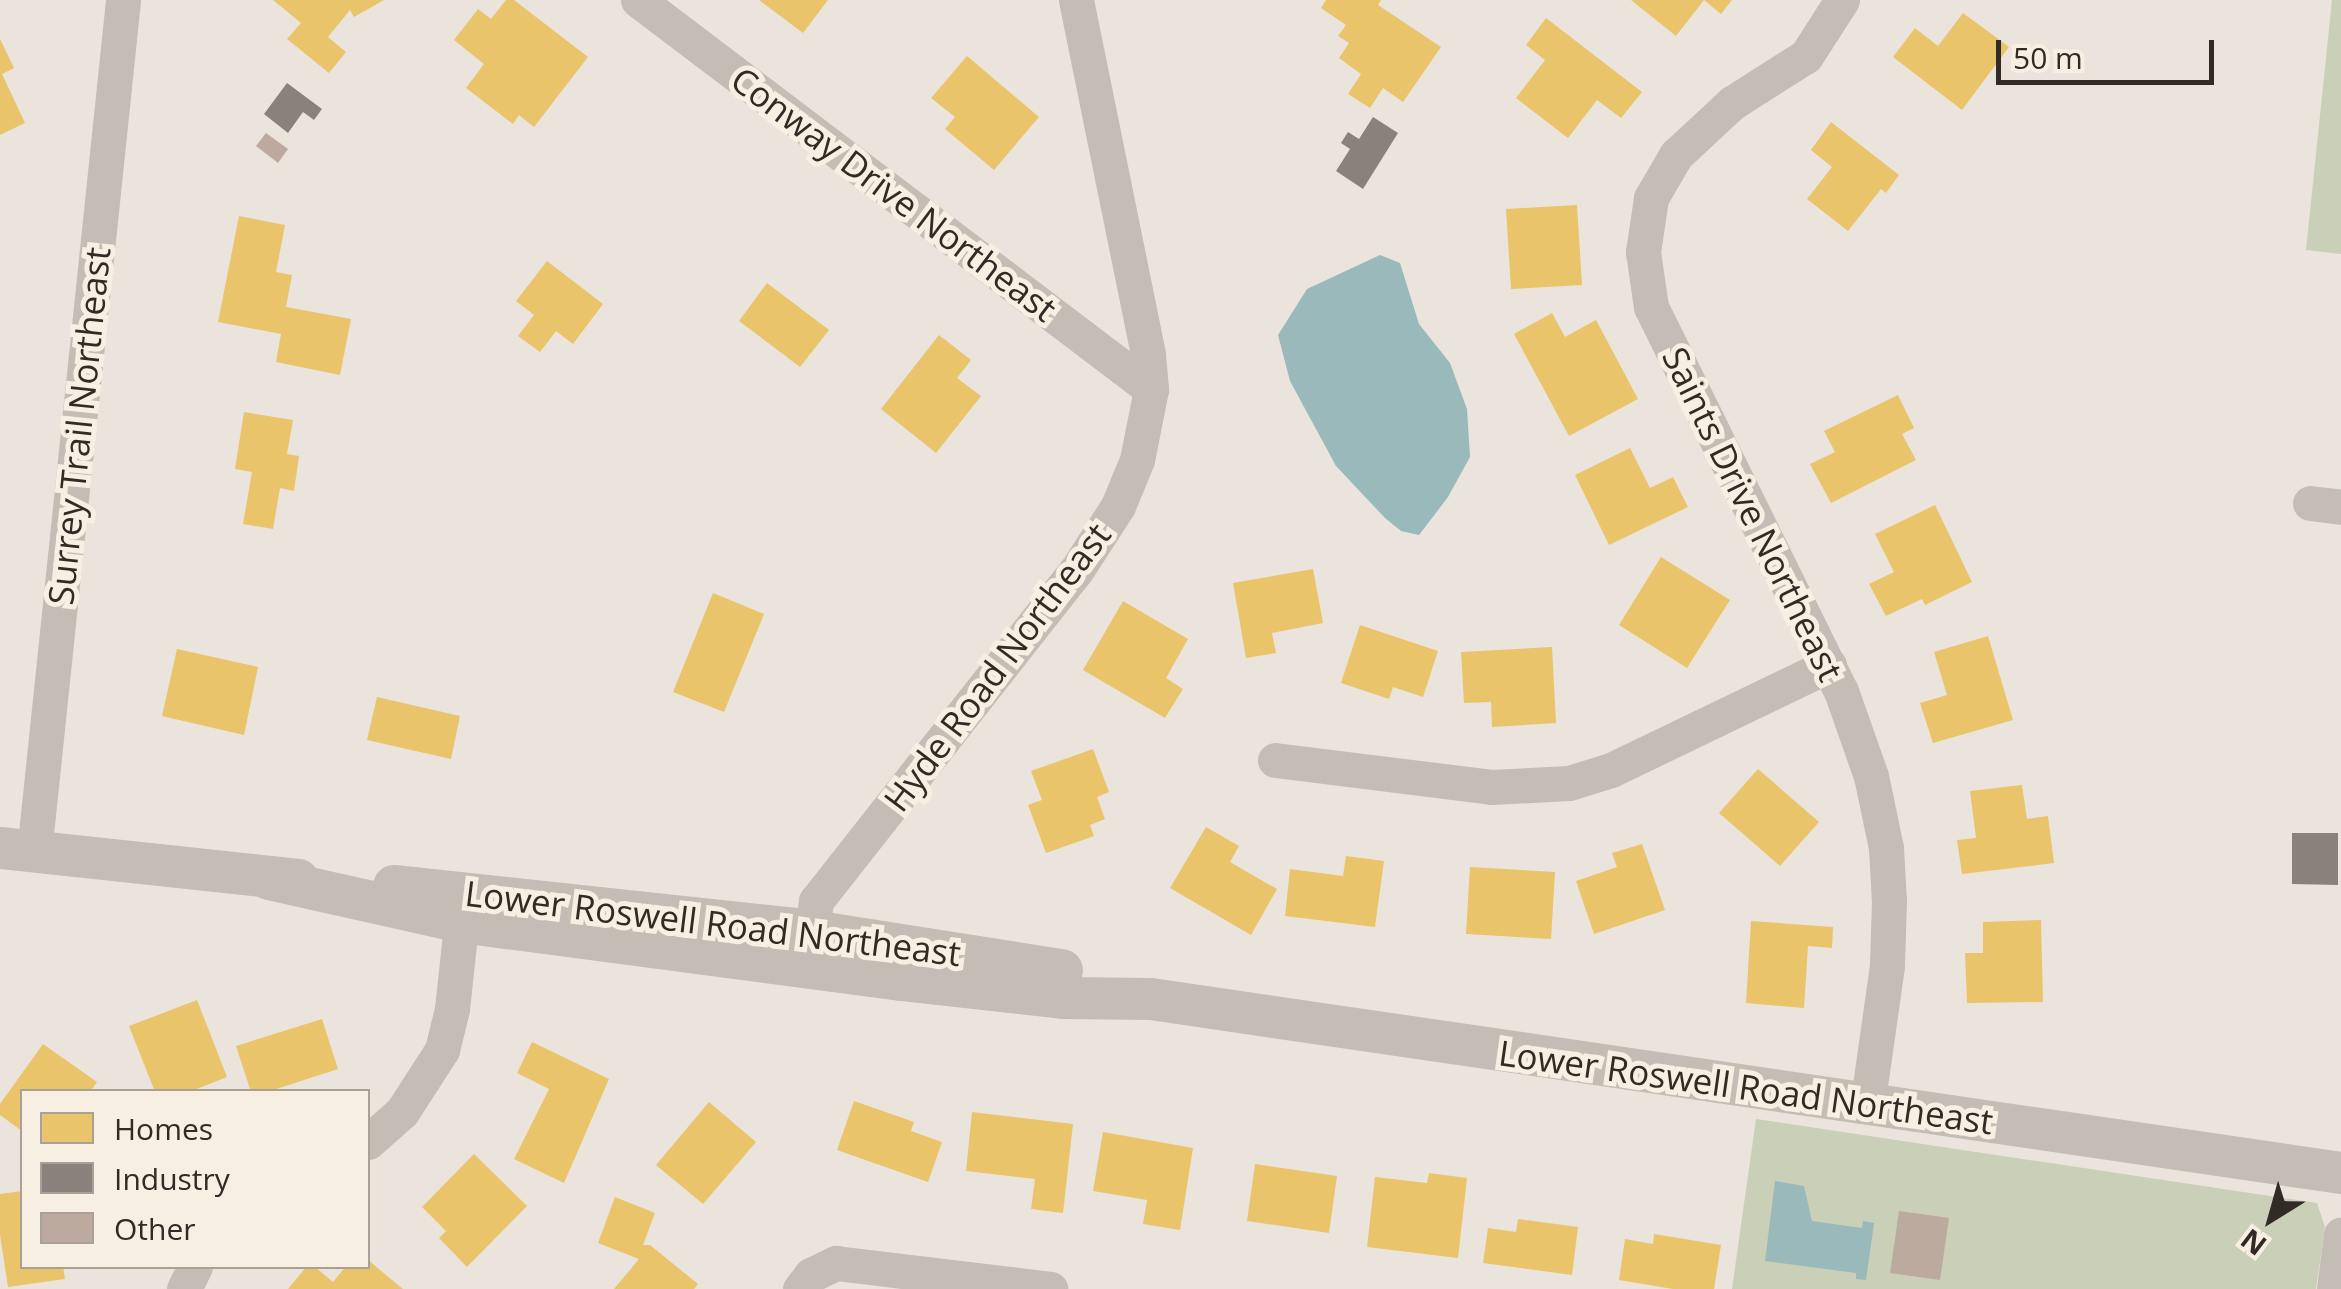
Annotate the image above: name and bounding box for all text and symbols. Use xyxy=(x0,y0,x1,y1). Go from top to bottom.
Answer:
scale bar xyxy=(2001,20,2218,82)
text: 50 m xyxy=(2013,37,2083,78)
street label: Conway Drive Northeast xyxy=(723,58,1065,330)
street label: Surrey Trail Northeast xyxy=(39,245,119,607)
street label: Saints Drive Northeast xyxy=(1654,340,1852,688)
street label: Hyde Road Northeast xyxy=(875,515,1119,819)
street label: Lower Roswell Road Northeast xyxy=(463,872,963,974)
street label: Lower Roswell Road Northeast xyxy=(1496,1031,1996,1143)
legend xyxy=(20,1089,370,1269)
text: Homes xyxy=(114,1108,213,1149)
text: Industry xyxy=(114,1158,230,1199)
north arrow xyxy=(2221,1169,2321,1269)
text: Other xyxy=(114,1208,196,1249)
text: N xyxy=(2232,1221,2273,1265)

